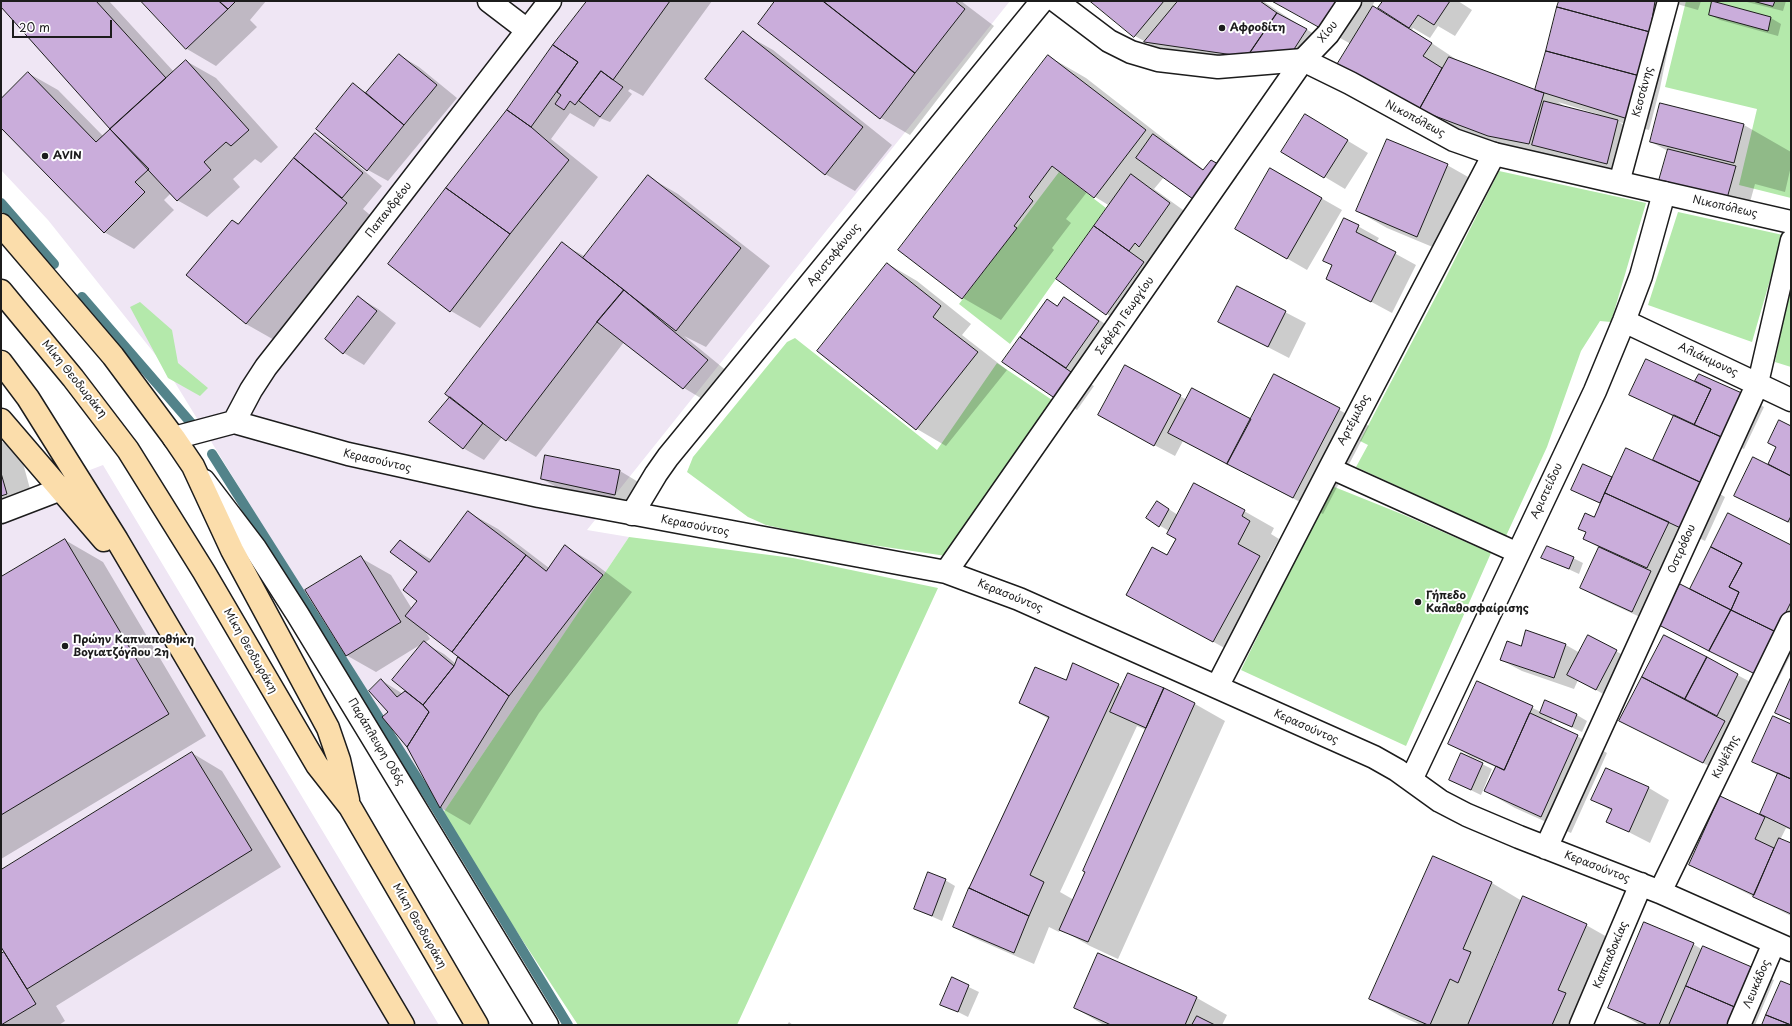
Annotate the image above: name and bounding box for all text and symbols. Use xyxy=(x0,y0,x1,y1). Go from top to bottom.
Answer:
scale bar xyxy=(14,12,114,38)
text: 20 m xyxy=(19,18,50,36)
street label: Χίου xyxy=(1315,19,1341,45)
place label: Αφροδίτη xyxy=(1230,21,1285,35)
marker: Αφροδίτη xyxy=(1217,23,1227,33)
street label: Κεσσάνης xyxy=(1630,65,1656,119)
street label: Νικοπόλεως xyxy=(1383,98,1447,140)
place label: AVIN xyxy=(53,149,82,163)
marker: AVIN xyxy=(40,151,50,161)
street label: Παπανδρέου xyxy=(363,180,415,240)
street label: Νικοπόλεως xyxy=(1691,193,1759,221)
street label: Αριστοφάνoυς xyxy=(805,221,863,289)
street label: Σεφέρη Γεωργίου xyxy=(1093,274,1157,358)
street label: Μίκη Θεοδωράκη xyxy=(39,338,109,420)
street label: Αλιάκμονος xyxy=(1676,340,1740,380)
street label: Αρτέμιδος xyxy=(1335,392,1373,448)
street label: Κερασούντος xyxy=(342,447,412,475)
street label: Αριστείδου xyxy=(1528,461,1566,521)
street label: Κερασούντος xyxy=(660,513,730,539)
street label: Οστρόβου xyxy=(1665,522,1699,576)
street label: Κερασούντος xyxy=(975,577,1045,615)
place label: Γήπεδο Καλαθοσφαίρισης xyxy=(1426,589,1529,615)
marker: Γήπεδο Καλαθοσφαίρισης xyxy=(1413,597,1423,607)
street label: Μίκη Θεοδωράκη xyxy=(220,606,280,696)
place label: Πρώην Καπναποθήκη Βογιατζόγλου 2η xyxy=(73,633,194,659)
marker: Πρώην Καπναποθήκη Βογιατζόγλου 2η xyxy=(60,641,70,651)
street label: Παράπλευρη Οδός xyxy=(345,696,407,788)
street label: Κερασούντος xyxy=(1272,707,1340,747)
street label: Κυψέλης xyxy=(1710,733,1742,781)
street label: Κερασούντος xyxy=(1562,848,1632,886)
street label: Μίκη Θεοδωράκη xyxy=(389,881,449,971)
street label: Καππαδοκίας xyxy=(1591,919,1631,991)
street label: Λευκάδος xyxy=(1741,958,1773,1010)

